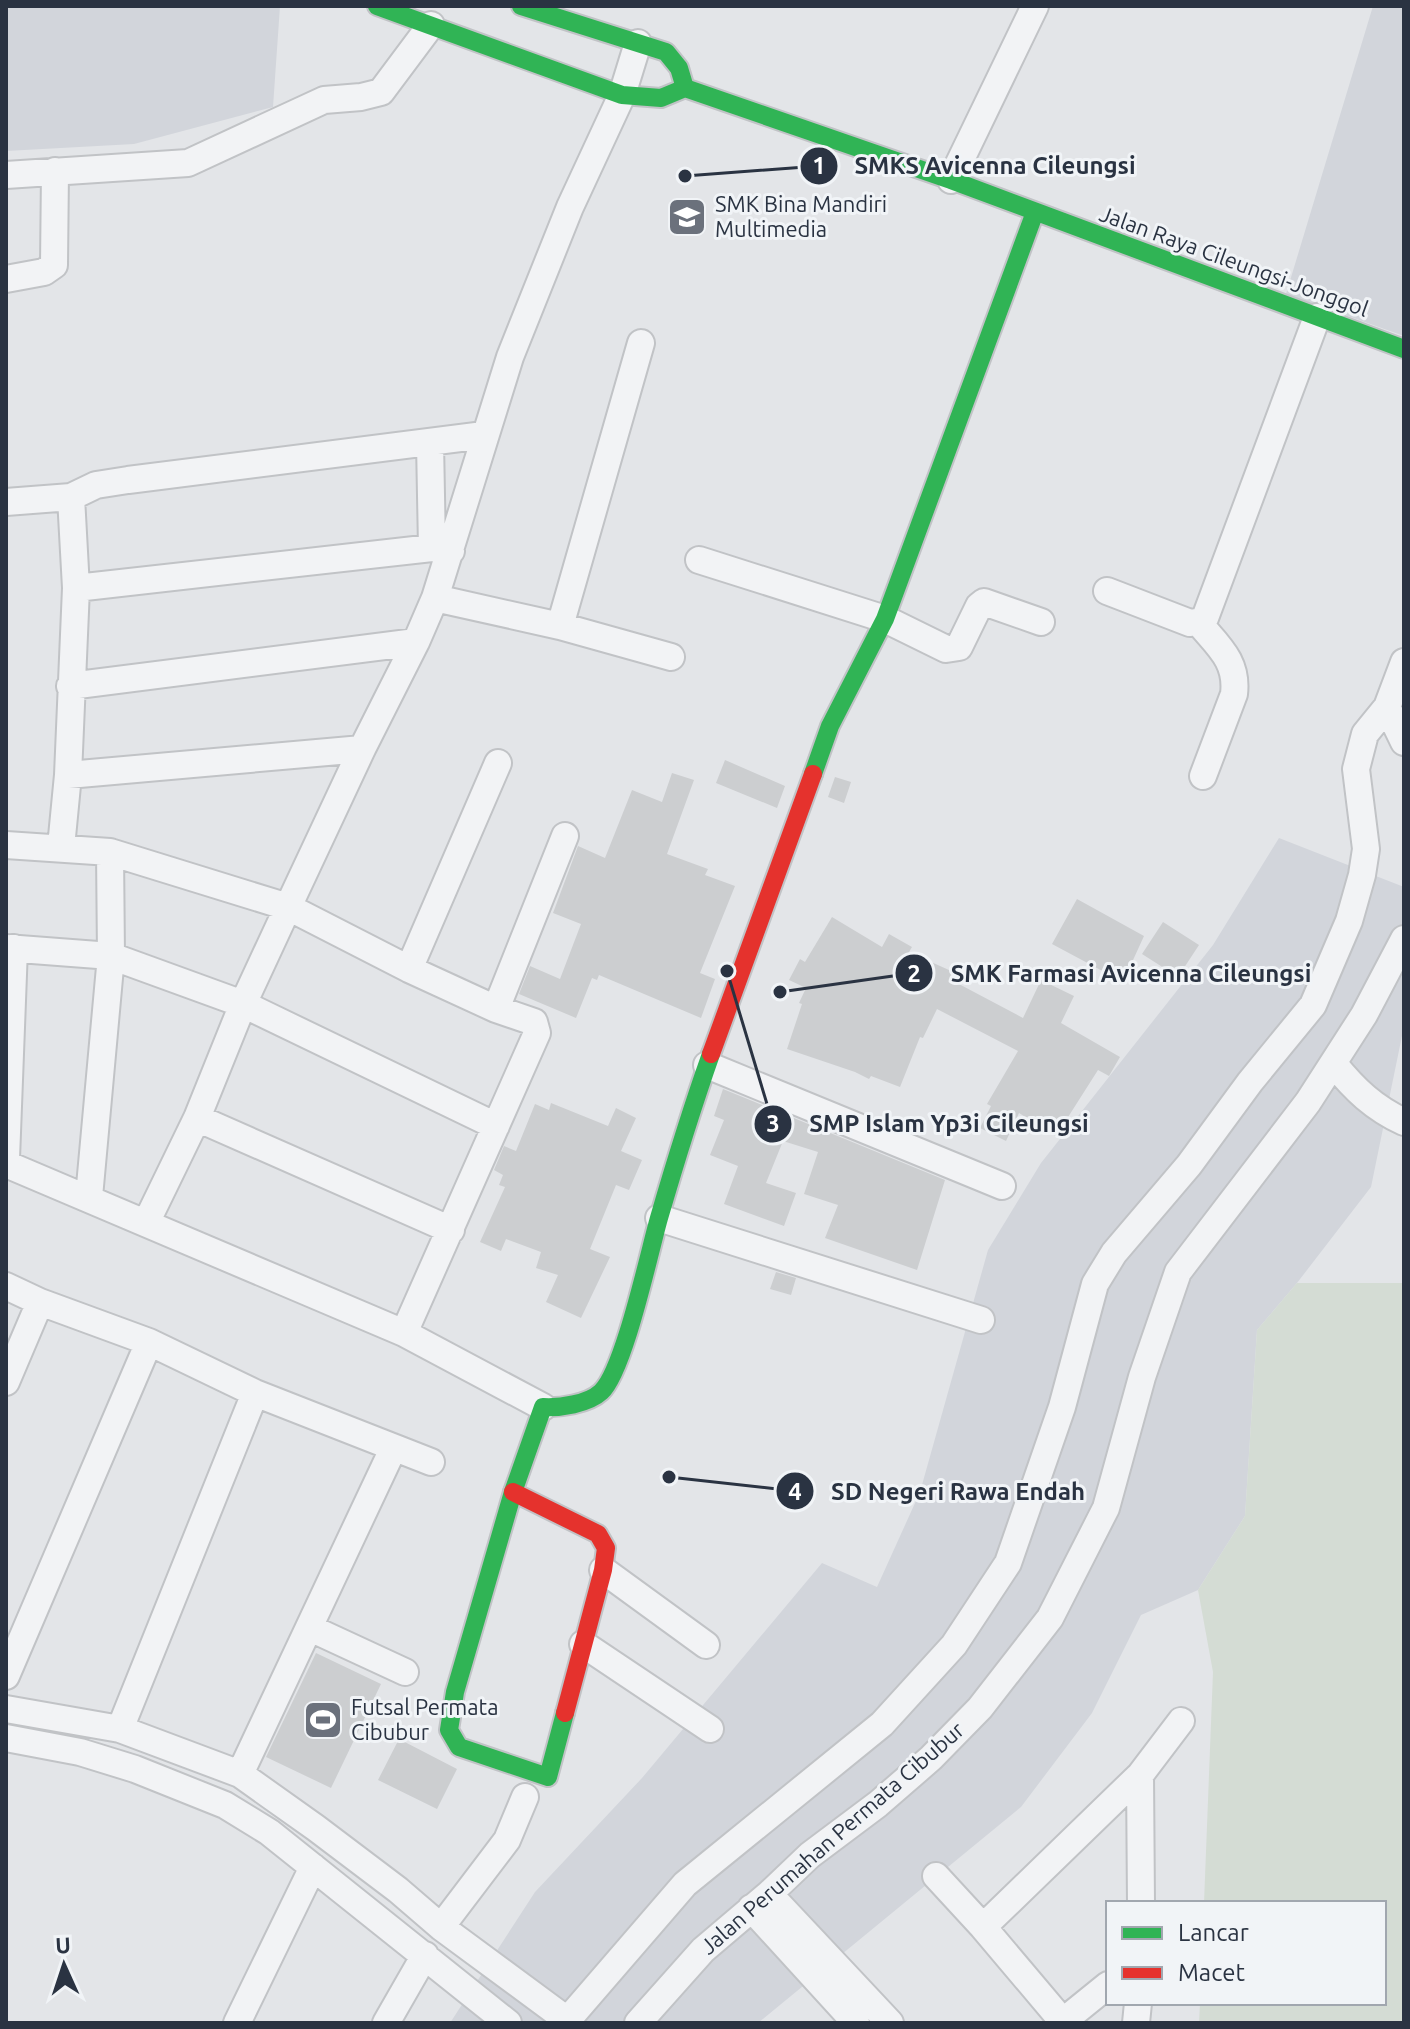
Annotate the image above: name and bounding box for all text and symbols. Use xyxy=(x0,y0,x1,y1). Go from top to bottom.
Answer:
callout: SMKS Avicenna Cileungsi xyxy=(799,142,1152,190)
text: 1 xyxy=(812,152,826,179)
text: SMKS Avicenna Cileungsi xyxy=(854,152,1136,179)
place label: SMK Bina Mandiri Multimedia xyxy=(715,191,887,241)
school or university icon: SMK Bina Mandiri Multimedia xyxy=(666,196,708,238)
street label: Jalan Raya Cileungsi-Jonggol xyxy=(1096,200,1372,321)
callout: SMK Farmasi Avicenna Cileungsi xyxy=(894,949,1327,997)
text: 2 xyxy=(907,960,921,987)
text: SMK Farmasi Avicenna Cileungsi xyxy=(951,960,1311,987)
callout: SMP Islam Yp3i Cileungsi xyxy=(753,1100,1104,1148)
text: 3 xyxy=(766,1110,780,1137)
text: SMP Islam Yp3i Cileungsi xyxy=(809,1110,1089,1137)
callout: SD Negeri Rawa Endah xyxy=(775,1467,1101,1515)
text: 4 xyxy=(788,1478,802,1505)
text: SD Negeri Rawa Endah xyxy=(831,1478,1085,1505)
place label: Futsal Permata Cibubur xyxy=(351,1694,499,1744)
sports icon: Futsal Permata Cibubur xyxy=(302,1699,344,1741)
street label: Jalan Perumahan Permata Cibubur xyxy=(695,1716,969,1959)
legend xyxy=(1106,1901,1386,2005)
text: Lancar xyxy=(1178,1919,1249,1946)
north arrow xyxy=(24,1925,104,2005)
text: U xyxy=(55,1932,71,1957)
text: Macet xyxy=(1178,1959,1246,1986)

